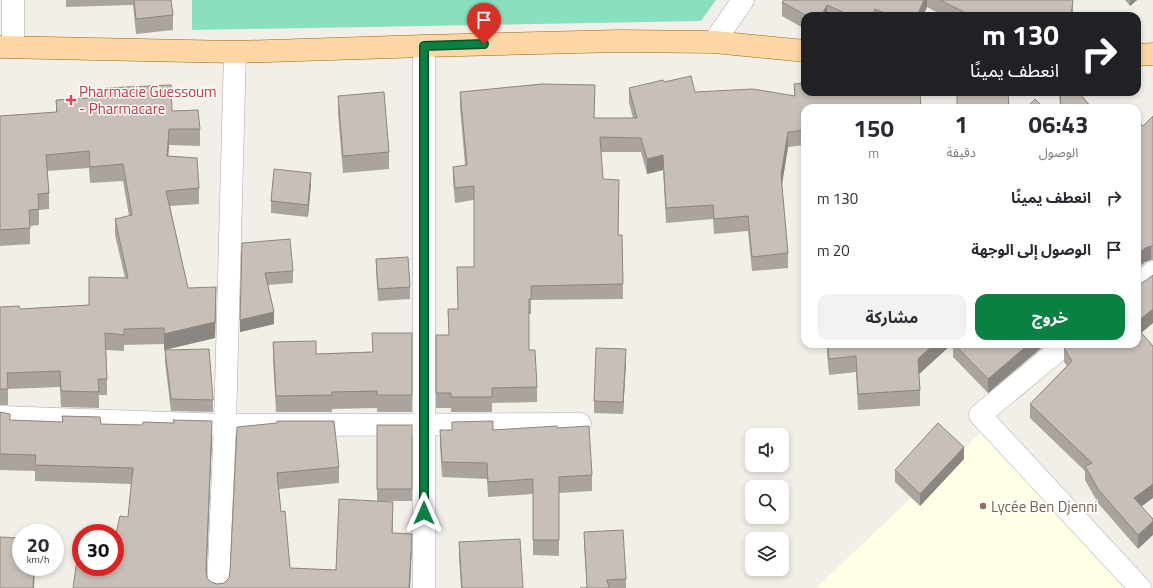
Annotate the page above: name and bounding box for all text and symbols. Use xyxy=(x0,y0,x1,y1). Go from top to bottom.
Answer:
pin xyxy=(467,3,501,44)
icon: arrive xyxy=(473,9,495,31)
text: 130 m xyxy=(982,13,1059,56)
icon: right xyxy=(1073,28,1125,80)
text: انعطف يمينًا xyxy=(970,57,1059,84)
place label: Pharmacie Guessoum - Pharmacare xyxy=(79,80,217,120)
marker: Pharmacie Guessoum - Pharmacare xyxy=(66,95,76,105)
text: 1 xyxy=(954,106,968,142)
text: 06:43 xyxy=(1029,106,1088,142)
text: 150 xyxy=(854,110,894,146)
text: دقيقة xyxy=(946,142,976,162)
text: الوصول xyxy=(1039,142,1078,162)
text: m xyxy=(868,143,879,163)
text: انعطف يمينًا xyxy=(1011,186,1091,209)
text: 130 m xyxy=(817,187,858,210)
icon: right xyxy=(1103,187,1125,209)
text: الوصول إلى الوجهة xyxy=(971,238,1091,261)
text: 20 m xyxy=(817,239,850,262)
icon: arrive xyxy=(1103,239,1125,261)
button: مشاركة xyxy=(817,294,967,340)
button: خروج xyxy=(975,294,1125,340)
map controls xyxy=(745,428,789,576)
button: sound xyxy=(745,428,789,472)
button: search xyxy=(745,480,789,524)
position arrow xyxy=(403,492,445,534)
place label: Lycée Ben Djenni xyxy=(991,495,1098,518)
marker: Lycée Ben Djenni xyxy=(978,501,988,511)
speed limit sign: 30 xyxy=(72,524,124,576)
text: 20 xyxy=(27,529,49,560)
button: layers xyxy=(745,532,789,576)
text: km/h xyxy=(27,552,49,567)

